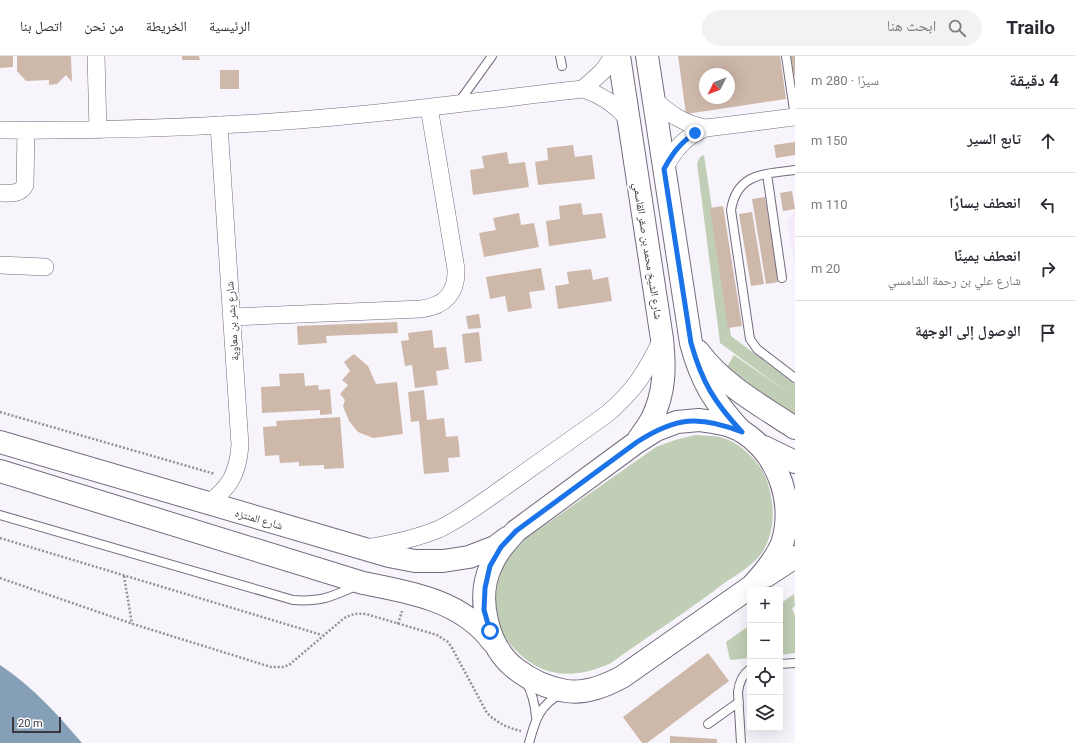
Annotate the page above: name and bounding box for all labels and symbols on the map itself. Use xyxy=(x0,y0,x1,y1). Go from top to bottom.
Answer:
north arrow xyxy=(699,68,735,104)
route end xyxy=(686,124,704,142)
street label: شارع الشيخ محمد بن صقر القاسمي xyxy=(628,182,665,321)
street label: شارع بشر بن معاوية xyxy=(223,281,242,361)
street label: شارع المنتزه xyxy=(233,506,284,533)
route start xyxy=(481,622,499,640)
scale bar xyxy=(12,715,61,734)

